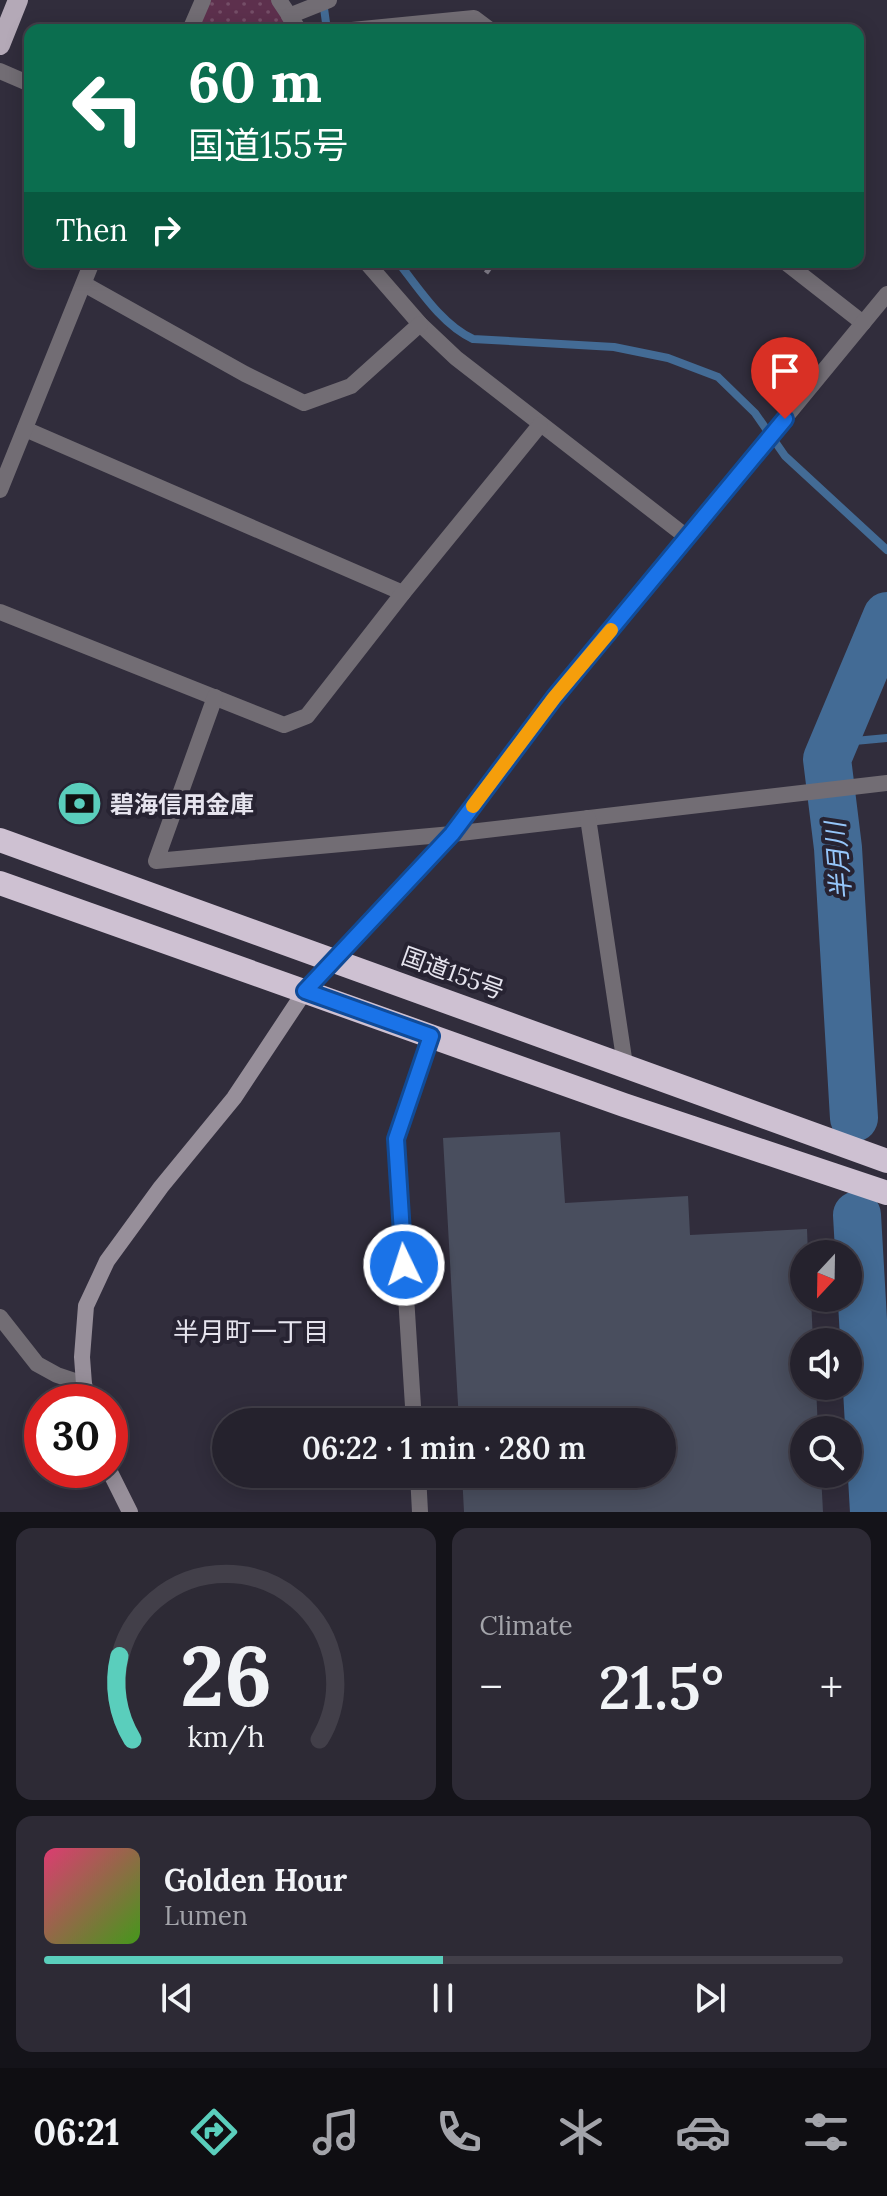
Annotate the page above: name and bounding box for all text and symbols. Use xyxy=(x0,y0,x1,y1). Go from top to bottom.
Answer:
text: 60 m xyxy=(188,46,322,117)
icon: left xyxy=(56,56,160,160)
text: 国道155号 xyxy=(188,122,348,168)
icon: right xyxy=(144,208,188,252)
text: Then xyxy=(56,211,128,249)
pin xyxy=(751,337,819,419)
icon: arrive xyxy=(763,349,807,393)
bank icon: 碧海信用金庫 xyxy=(55,780,103,828)
place label: 碧海信用金庫 xyxy=(110,789,254,820)
water label: 半月川 xyxy=(818,818,858,901)
street label: 国道155号 xyxy=(397,940,509,1006)
position arrow xyxy=(362,1223,446,1307)
north arrow xyxy=(790,1240,862,1312)
map controls xyxy=(790,1240,862,1488)
district label: 半月町一丁目 xyxy=(173,1315,329,1348)
button: sound xyxy=(790,1328,862,1400)
speed limit sign: 30 xyxy=(24,1384,128,1488)
button: search xyxy=(790,1416,862,1488)
text: 06:22 · 1 min · 280 m xyxy=(302,1429,586,1467)
text: Climate xyxy=(480,1609,573,1642)
text: 26 xyxy=(180,1622,272,1729)
text: 21.5° xyxy=(598,1649,724,1725)
text: − xyxy=(480,1659,503,1715)
text: + xyxy=(820,1659,843,1715)
text: km/h xyxy=(187,1718,264,1755)
text: Golden Hour xyxy=(164,1861,347,1899)
text: Lumen xyxy=(164,1899,248,1932)
icon: previous xyxy=(155,1976,199,2020)
icon: pause xyxy=(421,1976,465,2020)
icon: next xyxy=(688,1976,732,2020)
icon: directions xyxy=(186,2104,242,2160)
icon: music xyxy=(308,2104,364,2160)
icon: phone xyxy=(431,2104,487,2160)
icon: climate xyxy=(553,2104,609,2160)
icon: car xyxy=(675,2104,731,2160)
icon: filters xyxy=(798,2104,854,2160)
text: 06:21 xyxy=(33,2109,120,2155)

